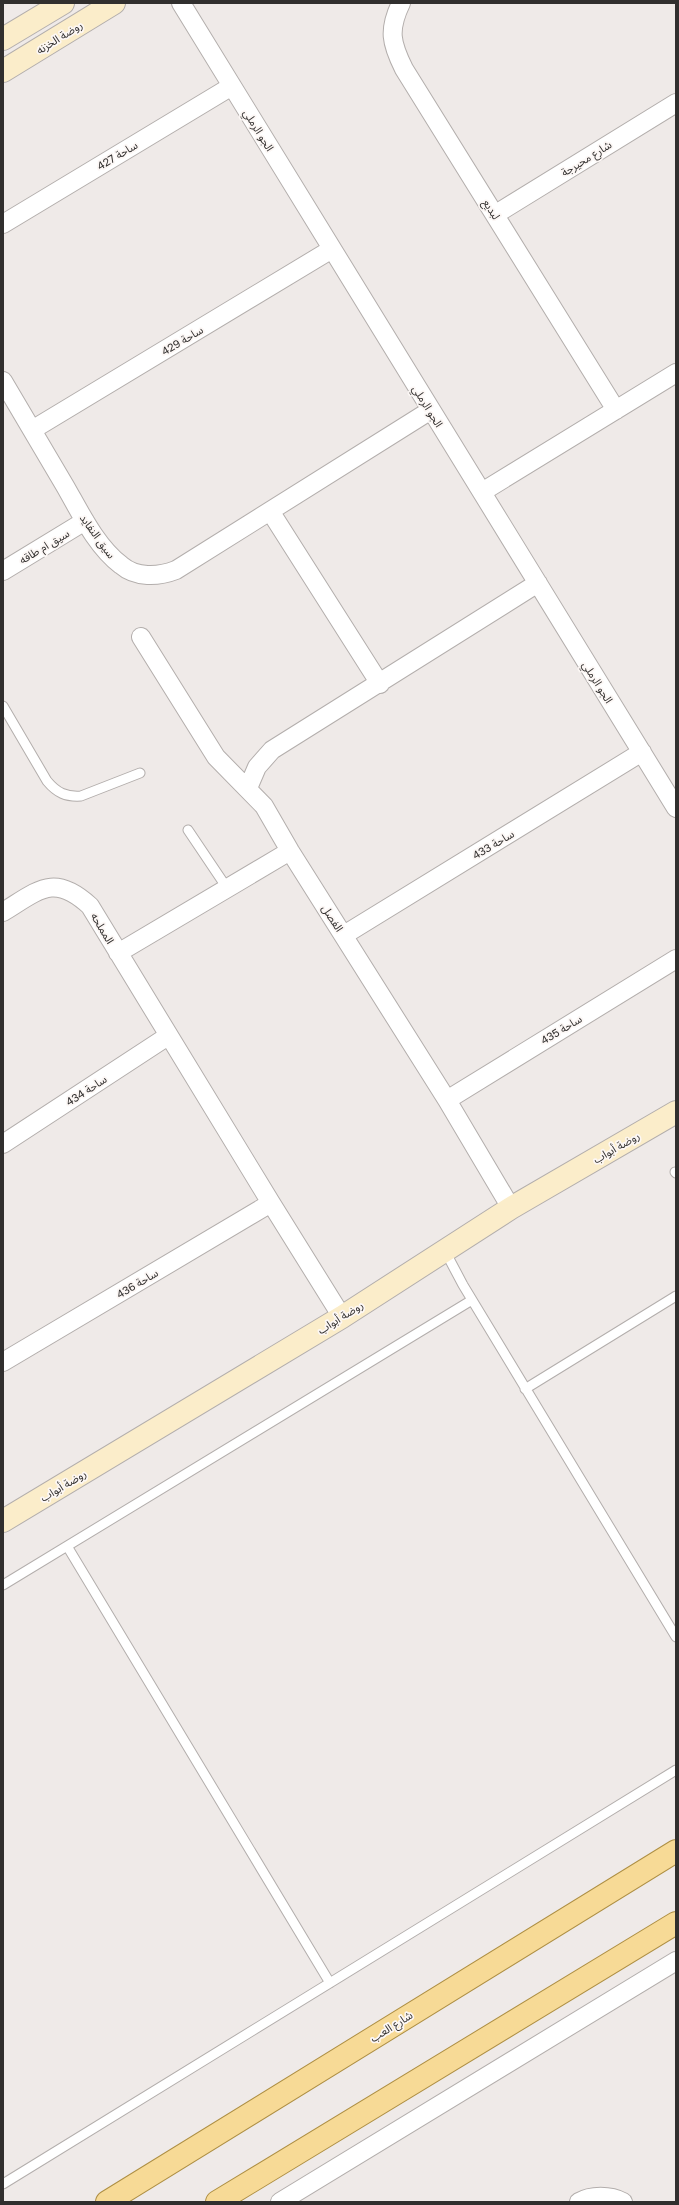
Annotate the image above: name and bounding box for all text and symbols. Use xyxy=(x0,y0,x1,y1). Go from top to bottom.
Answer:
street label: روضة الخزنه xyxy=(34,18,85,57)
street label: الجو الرملي xyxy=(238,107,277,155)
street label: شارع محيرجة xyxy=(558,137,615,180)
street label: ساحة 427 xyxy=(94,138,140,172)
street label: لبديع xyxy=(479,196,503,223)
street label: ساحة 429 xyxy=(159,322,205,357)
street label: الجو الرملي xyxy=(407,383,446,431)
street label: سيق النفايد xyxy=(77,511,119,562)
street label: سيق ام طاقه xyxy=(17,526,73,568)
street label: الجو الرملي xyxy=(577,659,616,707)
street label: ساحة 433 xyxy=(470,826,516,861)
street label: الفصل xyxy=(319,902,346,934)
street label: المملحه xyxy=(89,910,117,946)
street label: ساحة 435 xyxy=(538,1011,584,1046)
street label: ساحة 434 xyxy=(63,1072,109,1108)
street label: روضة أبواب xyxy=(591,1129,642,1167)
street label: ساحة 436 xyxy=(114,1265,160,1300)
street label: روضة أبواب xyxy=(315,1298,366,1337)
street label: روضة أبواب xyxy=(38,1466,89,1505)
street label: شارع العب xyxy=(367,2008,416,2046)

